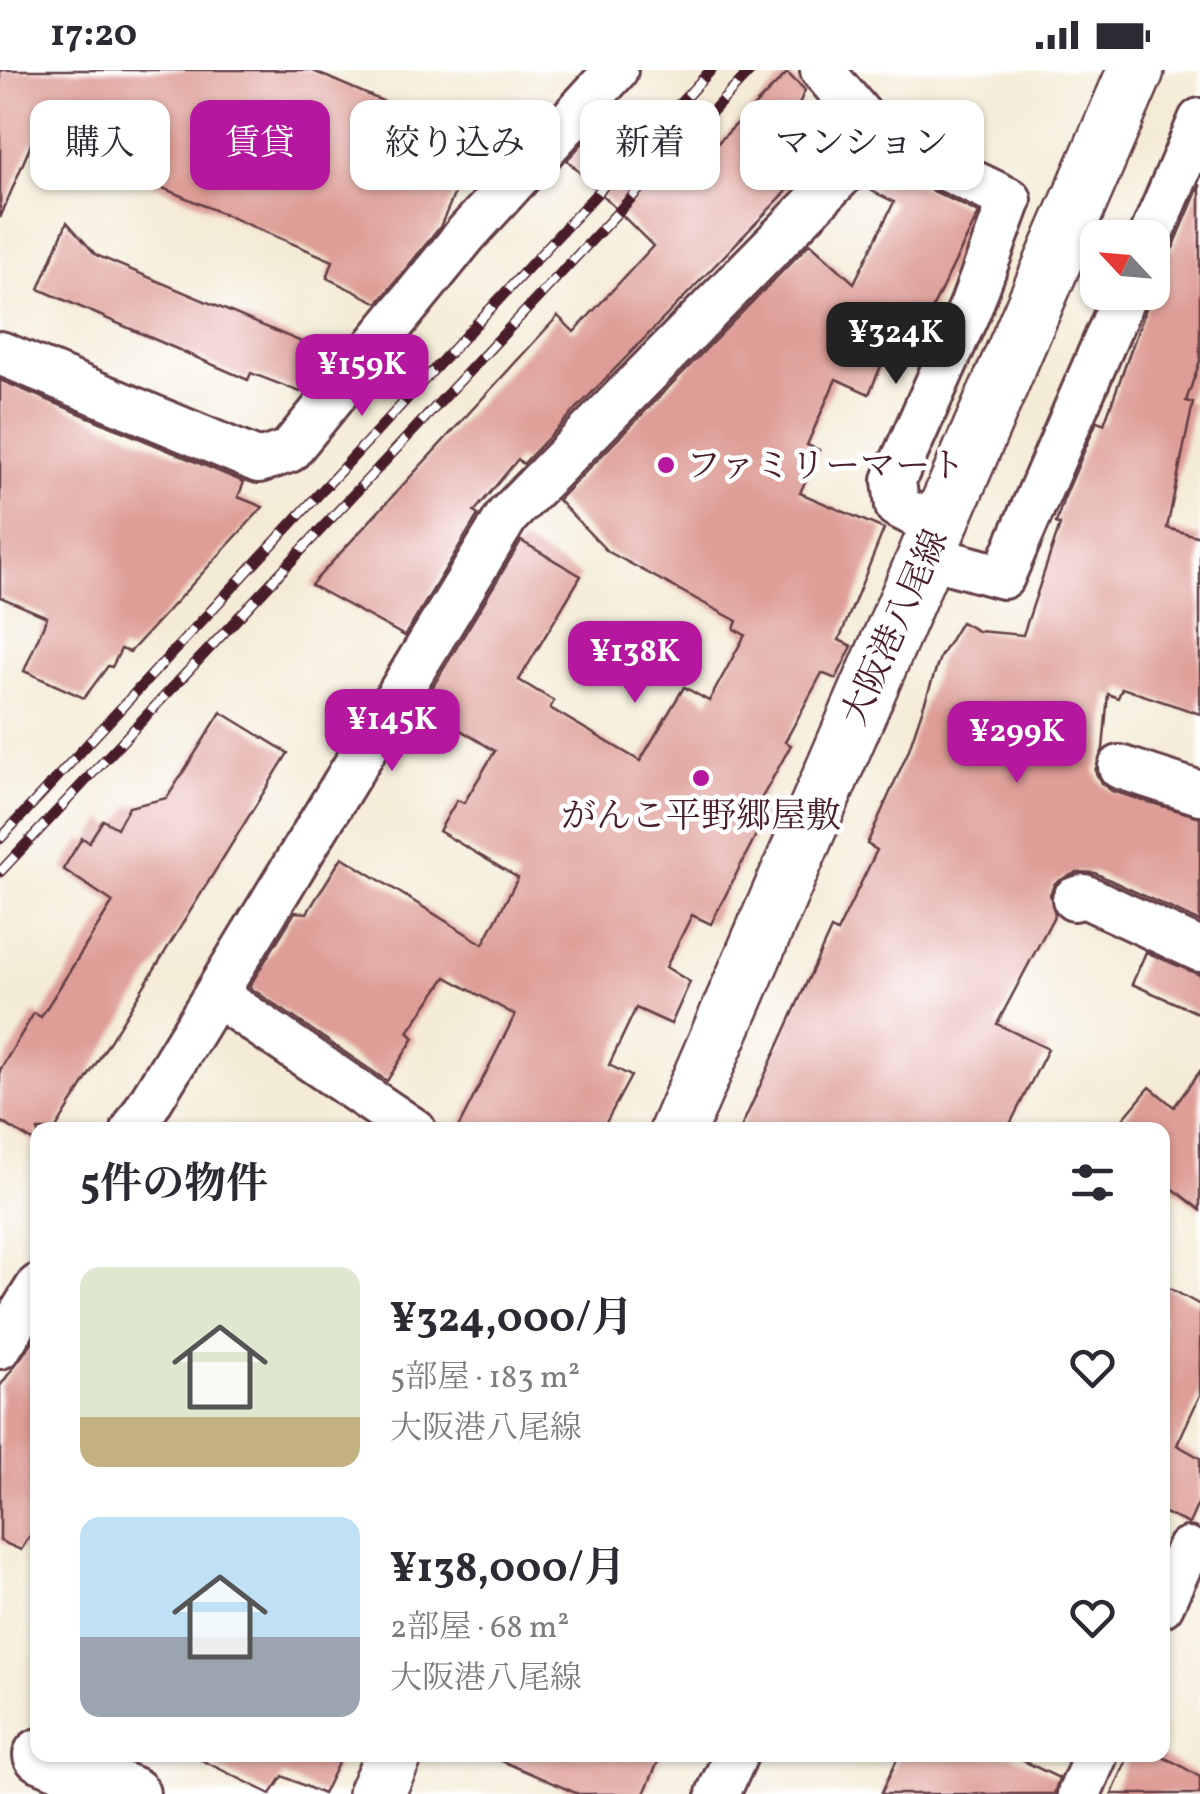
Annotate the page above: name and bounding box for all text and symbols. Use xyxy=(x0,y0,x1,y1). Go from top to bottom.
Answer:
text: 17:20 xyxy=(50,9,137,62)
chip: 購入 xyxy=(30,100,170,190)
chip: 賃貸 xyxy=(190,100,330,190)
chip: 絞り込み xyxy=(350,100,560,190)
chip: 新着 xyxy=(580,100,720,190)
chip: マンション xyxy=(740,100,984,190)
north arrow xyxy=(1080,220,1170,310)
map controls xyxy=(1080,220,1170,310)
pin: ¥324K xyxy=(826,302,966,387)
text: ¥324K xyxy=(848,312,944,356)
pin: ¥159K xyxy=(292,334,432,419)
text: ¥159K xyxy=(317,344,407,388)
place label: ファミリーマート xyxy=(686,444,965,492)
marker: ファミリーマート xyxy=(655,454,677,476)
street label: 大阪港八尾線 xyxy=(832,523,961,734)
pin: ¥138K xyxy=(565,621,705,706)
text: ¥138K xyxy=(590,631,680,675)
pin: ¥145K xyxy=(322,689,462,774)
text: ¥145K xyxy=(347,699,437,743)
pin: ¥299K xyxy=(947,701,1087,786)
text: ¥299K xyxy=(969,711,1065,755)
marker: がんこ平野郷屋敷 xyxy=(690,767,712,789)
place label: がんこ平野郷屋敷 xyxy=(561,794,841,842)
icon: filters xyxy=(1065,1155,1120,1210)
text: 5件の物件 xyxy=(80,1157,268,1216)
text: ¥324,000/月 xyxy=(390,1291,633,1350)
icon: home xyxy=(160,1307,280,1427)
icon: heart xyxy=(1065,1340,1120,1395)
text: 5部屋 · 183 m² xyxy=(390,1357,580,1401)
text: 大阪港八尾線 xyxy=(390,1408,582,1452)
text: ¥138,000/月 xyxy=(390,1541,626,1600)
icon: home xyxy=(160,1557,280,1677)
icon: heart xyxy=(1065,1590,1120,1645)
text: 2部屋 · 68 m² xyxy=(390,1607,569,1651)
text: 大阪港八尾線 xyxy=(390,1658,582,1702)

